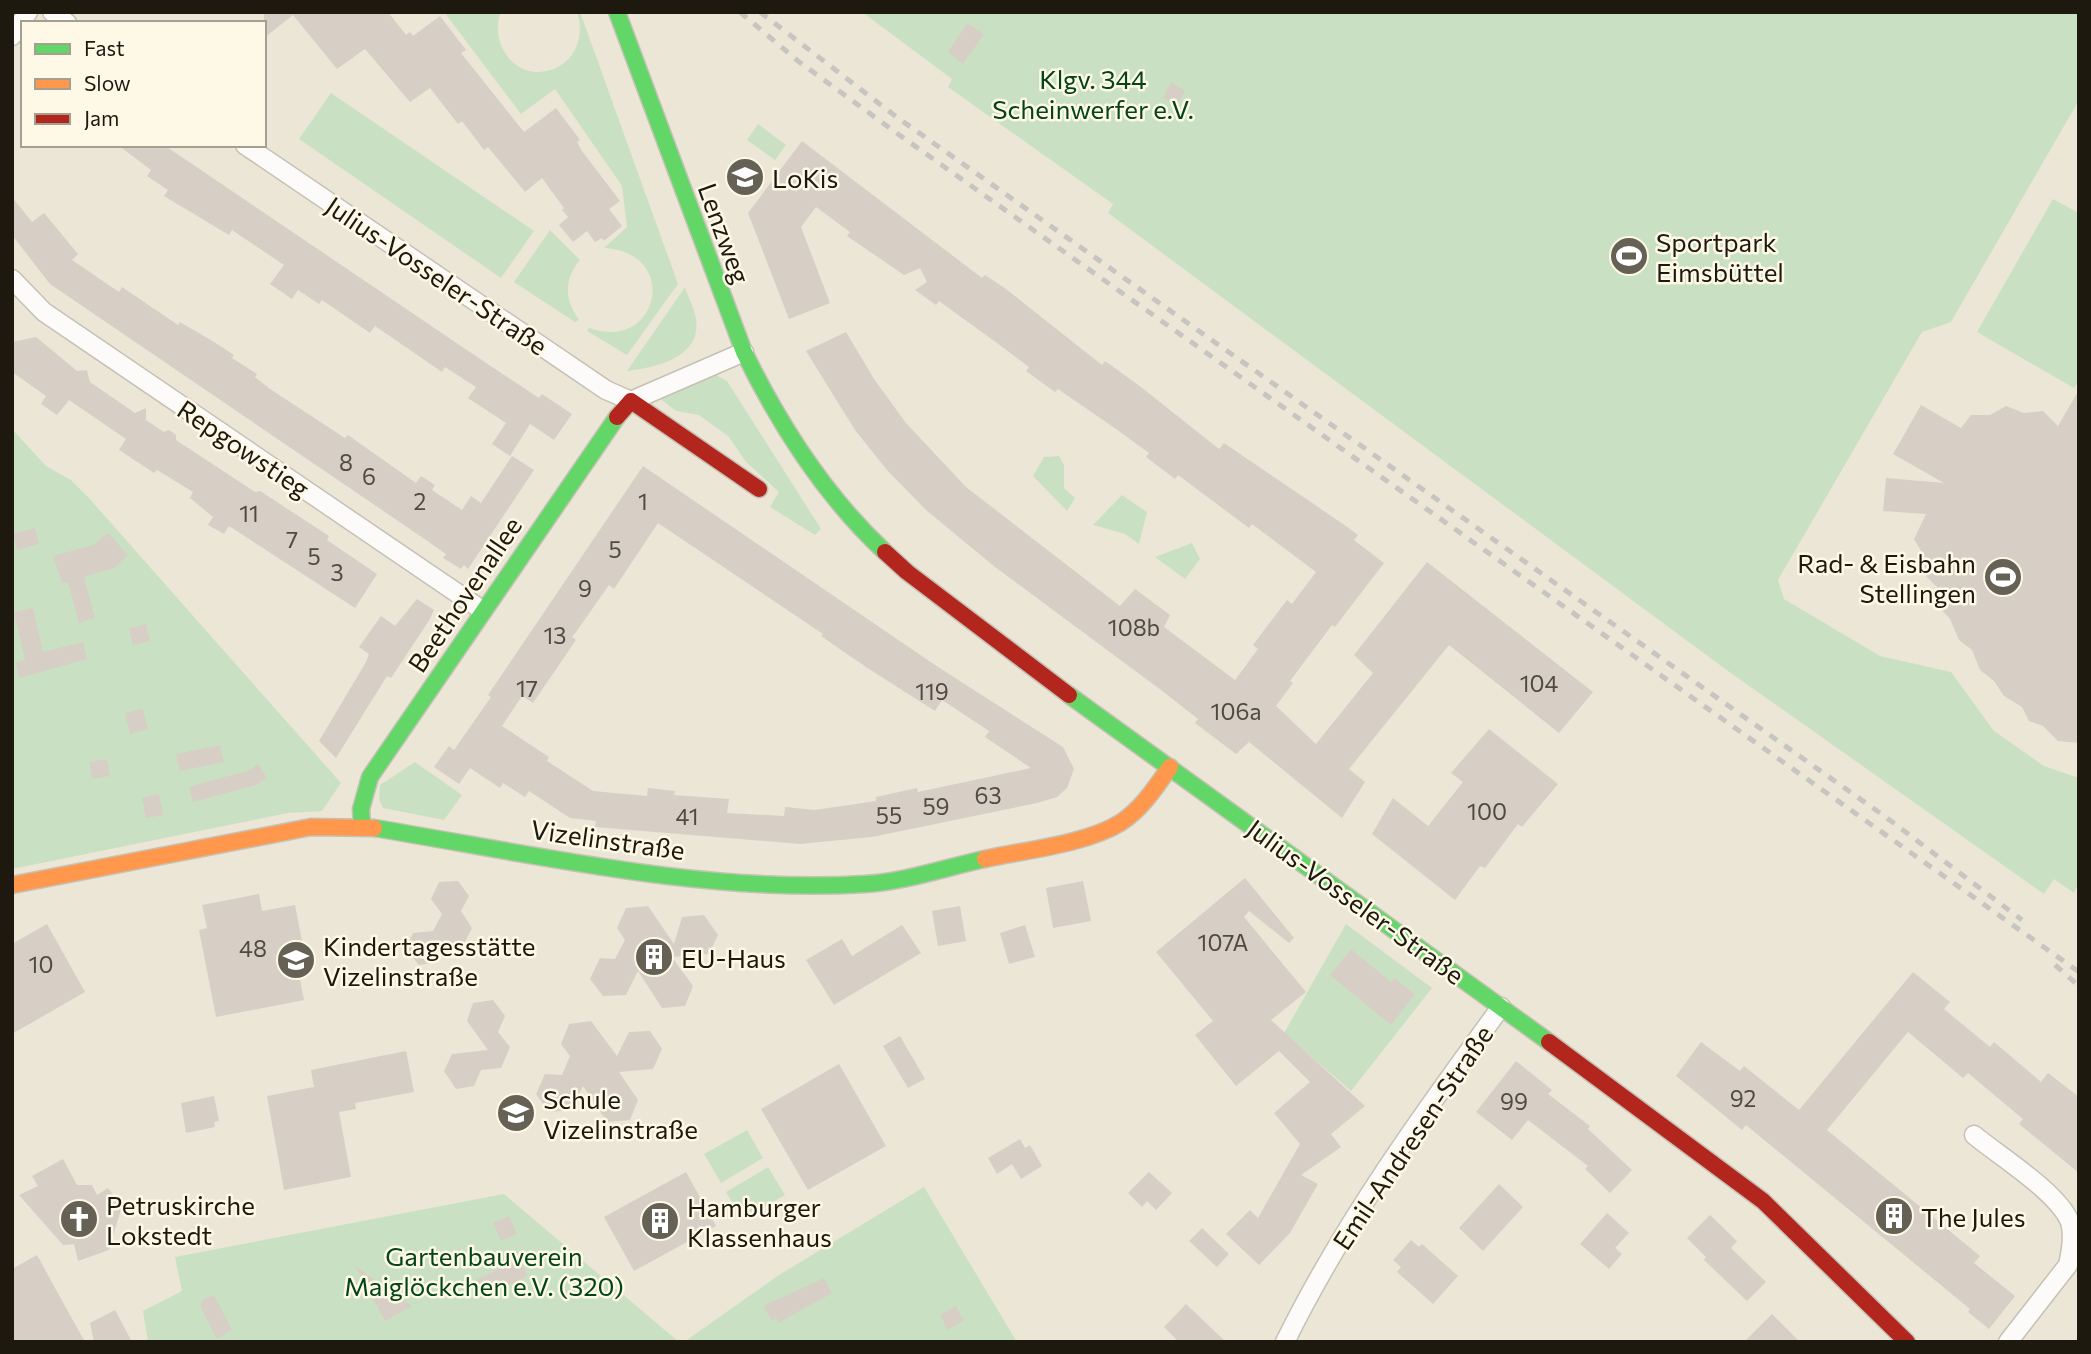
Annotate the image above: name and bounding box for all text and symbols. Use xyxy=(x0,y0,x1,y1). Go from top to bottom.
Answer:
legend xyxy=(21,21,266,147)
text: Fast xyxy=(84,35,125,60)
park label: Klgv. 344 Scheinwerfer e.V. xyxy=(992,63,1194,124)
text: Slow xyxy=(84,70,131,95)
text: Jam xyxy=(84,105,119,130)
school or university icon: LoKis xyxy=(724,156,766,198)
place label: LoKis xyxy=(772,162,838,193)
street label: Lenzweg xyxy=(693,179,757,287)
street label: Julius-Vosseler-Straße xyxy=(320,189,554,361)
place label: Sportpark Eimsbüttel xyxy=(1656,226,1784,287)
sports icon: Sportpark Eimsbüttel xyxy=(1608,235,1650,277)
street label: Repgowstieg xyxy=(172,393,316,503)
house number: 8 xyxy=(339,448,353,476)
house number: 6 xyxy=(362,462,376,490)
house number: 2 xyxy=(414,487,426,515)
house number: 1 xyxy=(638,487,648,515)
house number: 11 xyxy=(239,499,259,527)
street label: Beethovenallee xyxy=(401,511,527,677)
house number: 7 xyxy=(286,525,298,553)
house number: 5 xyxy=(608,535,622,563)
house number: 5 xyxy=(307,542,321,570)
place label: Rad- & Eisbahn Stellingen xyxy=(1797,547,1976,608)
sports icon: Rad- & Eisbahn Stellingen xyxy=(1982,556,2024,598)
house number: 3 xyxy=(330,558,344,586)
house number: 9 xyxy=(578,574,592,602)
house number: 108b xyxy=(1108,613,1160,641)
house number: 13 xyxy=(544,621,566,649)
house number: 104 xyxy=(1520,669,1559,697)
house number: 17 xyxy=(516,674,538,702)
house number: 119 xyxy=(915,677,949,705)
house number: 106a xyxy=(1211,697,1261,725)
house number: 63 xyxy=(974,781,1002,809)
house number: 59 xyxy=(922,792,950,820)
house number: 100 xyxy=(1467,797,1507,825)
house number: 55 xyxy=(876,801,902,829)
house number: 41 xyxy=(676,802,698,830)
street label: Julius-Vosseler-Straße xyxy=(1241,812,1471,990)
street label: Vizelinstraße xyxy=(529,813,687,865)
house number: 107A xyxy=(1198,928,1249,956)
place label: Kindertagesstätte Vizelinstraße xyxy=(323,930,536,991)
house number: 48 xyxy=(239,934,267,962)
building icon: EU-Haus xyxy=(633,936,675,978)
school or university icon: Kindertagesstätte Vizelinstraße xyxy=(275,939,317,981)
place label: EU-Haus xyxy=(681,942,786,973)
house number: 10 xyxy=(29,950,53,978)
street label: Emil-Andresen-Straße xyxy=(1325,1019,1499,1255)
place label: Schule Vizelinstraße xyxy=(543,1083,698,1144)
house number: 92 xyxy=(1730,1084,1756,1112)
house number: 99 xyxy=(1500,1087,1528,1115)
school or university icon: Schule Vizelinstraße xyxy=(495,1092,537,1134)
place label: Petruskirche Lokstedt xyxy=(106,1189,255,1250)
place label: Hamburger Klassenhaus xyxy=(687,1191,832,1252)
building icon: The Jules xyxy=(1873,1195,1915,1237)
church icon: Petruskirche Lokstedt xyxy=(58,1198,100,1240)
building icon: Hamburger Klassenhaus xyxy=(639,1200,681,1242)
place label: The Jules xyxy=(1921,1201,2026,1232)
park label: Gartenbauverein Maiglöckchen e.V. (320) xyxy=(344,1240,624,1301)

